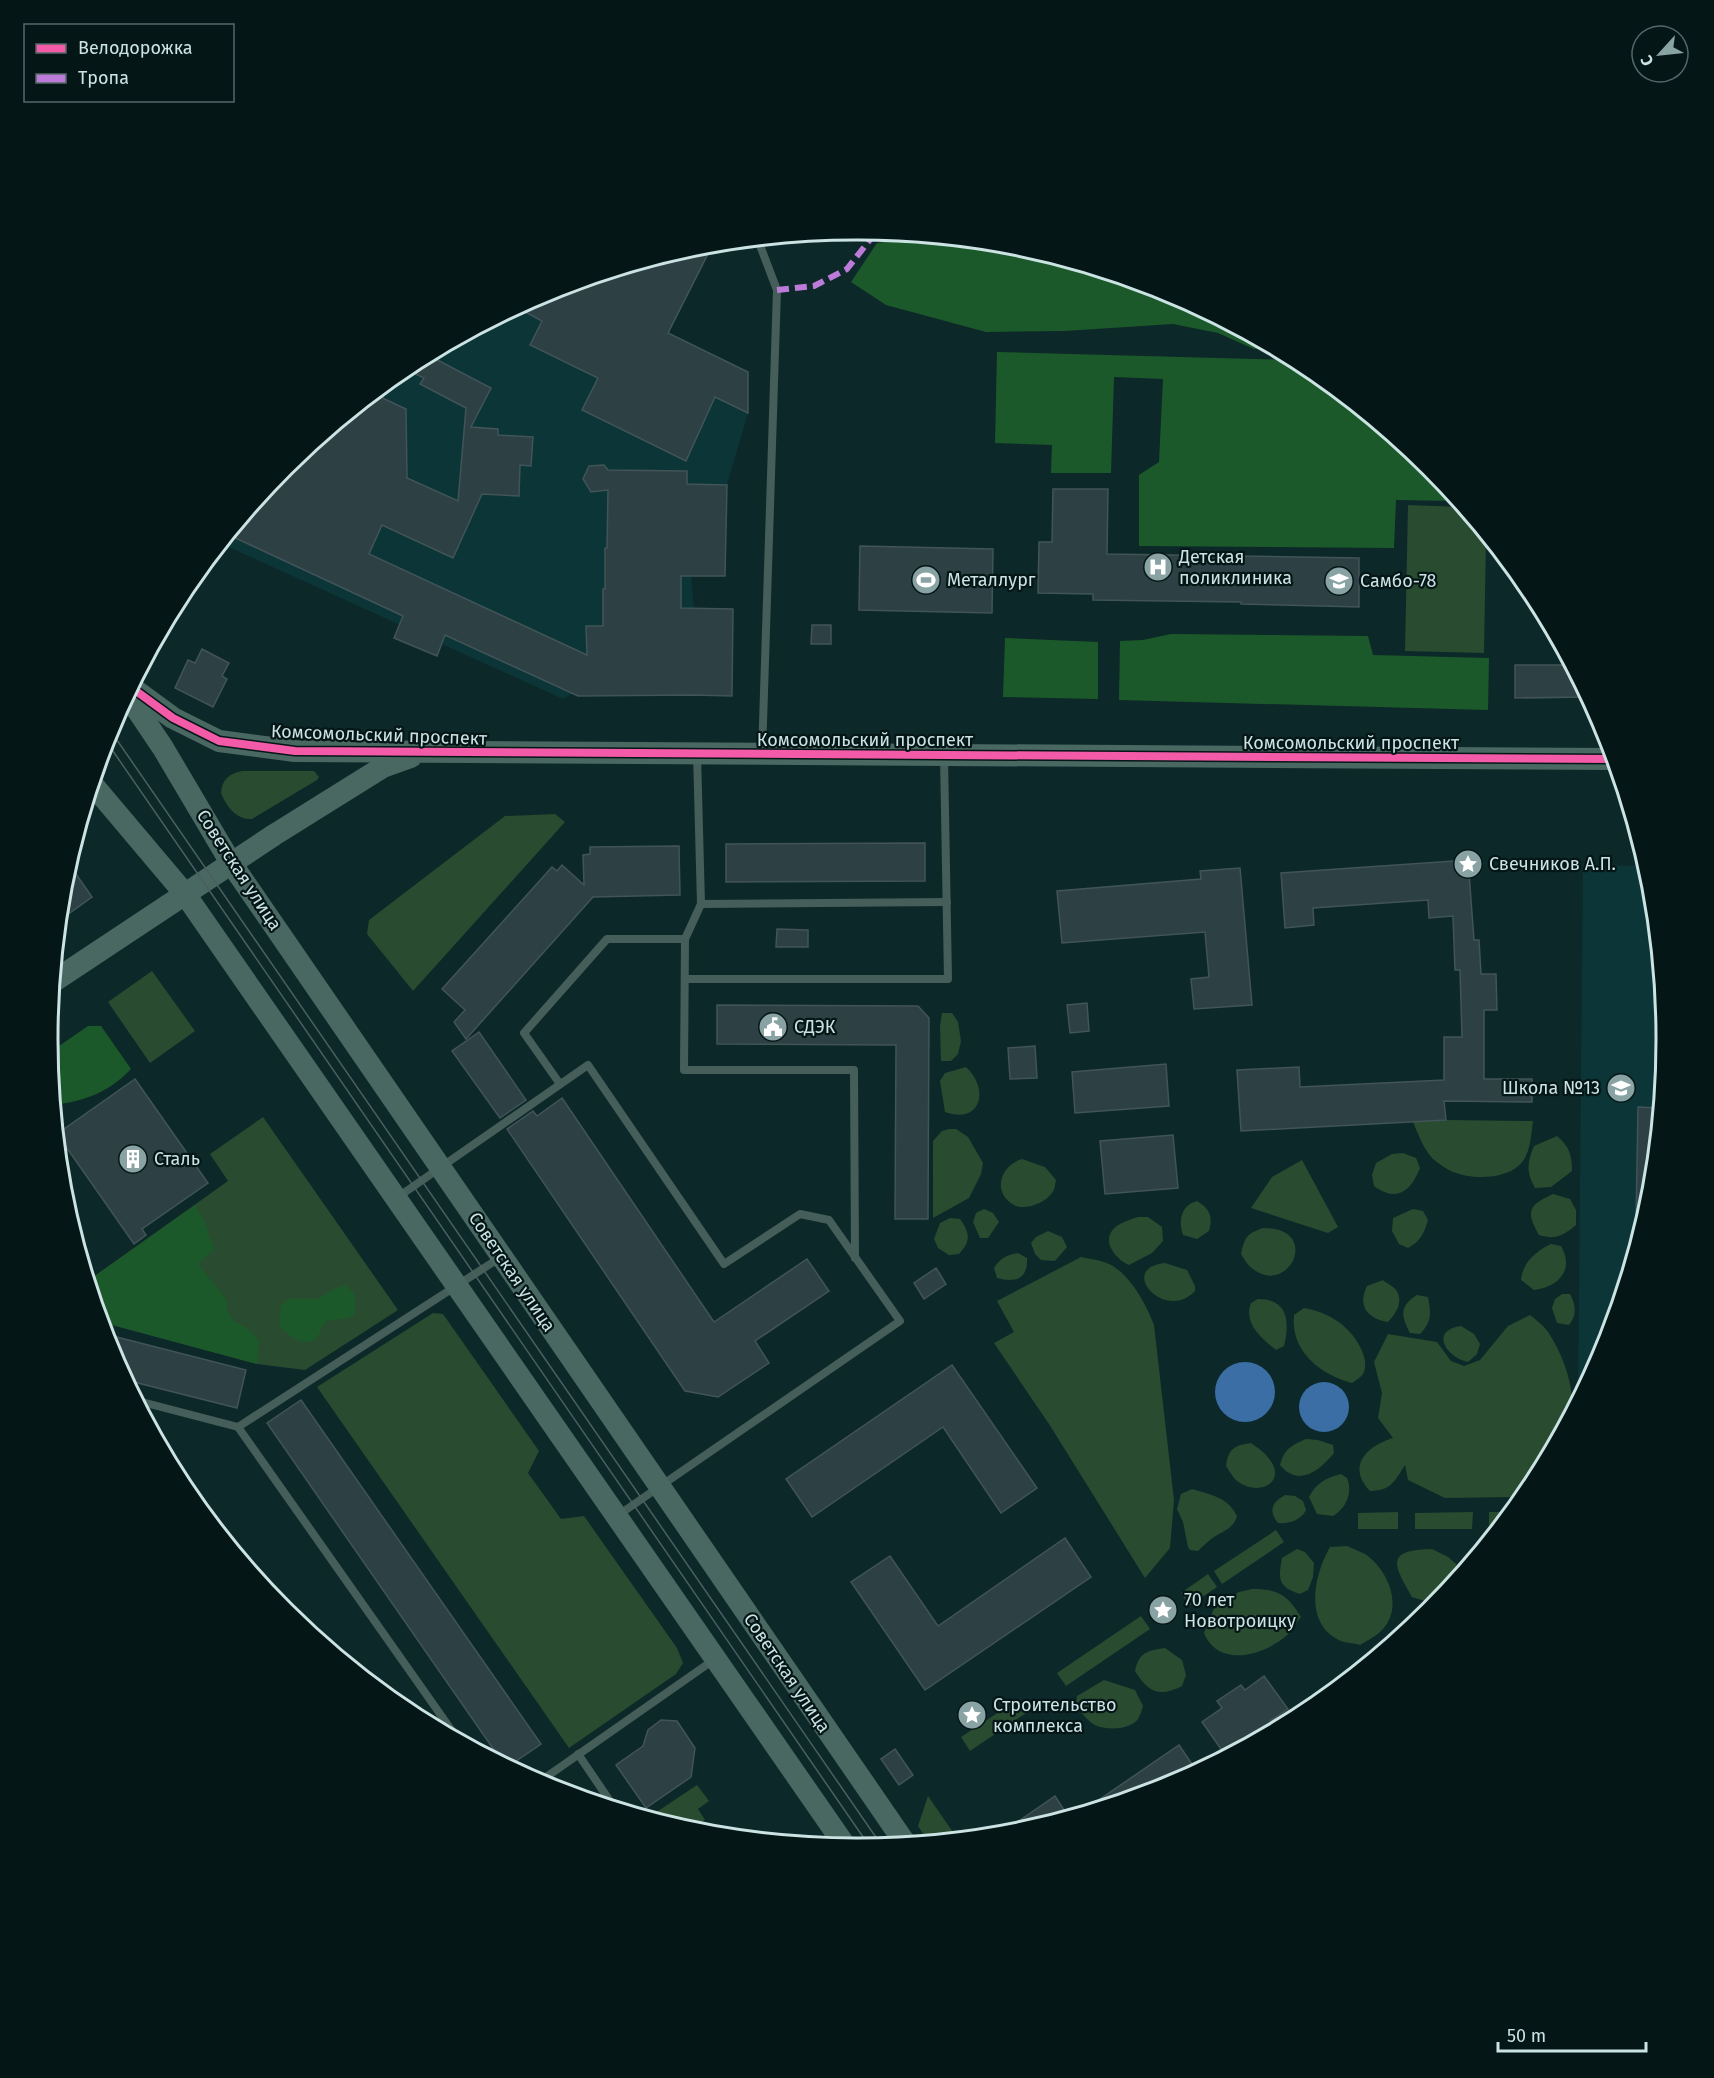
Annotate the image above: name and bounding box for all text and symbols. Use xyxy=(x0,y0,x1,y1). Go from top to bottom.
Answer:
legend xyxy=(24,24,234,102)
north arrow xyxy=(1630,24,1690,84)
text: Велодорожка xyxy=(78,37,193,59)
text: С xyxy=(1636,51,1658,69)
text: Тропа xyxy=(78,67,129,89)
place label: Детская поликлиника xyxy=(1178,546,1292,589)
hospital icon: Детская поликлиника xyxy=(1142,551,1174,583)
sports icon: Металлург xyxy=(910,564,942,596)
school or university icon: Самбо-78 xyxy=(1323,565,1355,597)
place label: Металлург xyxy=(947,569,1036,591)
place label: Самбо-78 xyxy=(1360,570,1437,592)
street label: Комсомольский проспект xyxy=(270,720,488,750)
street label: Комсомольский проспект xyxy=(757,729,974,751)
street label: Комсомольский проспект xyxy=(1243,732,1460,754)
street label: Советская улица xyxy=(192,805,286,935)
place icon: Свечников А.П. xyxy=(1452,848,1484,880)
place label: Свечников А.П. xyxy=(1489,853,1616,875)
public building icon: СДЭК xyxy=(757,1011,789,1043)
place label: СДЭК xyxy=(794,1016,836,1038)
school or university icon: Школа №13 xyxy=(1605,1072,1637,1104)
place label: Школа №13 xyxy=(1502,1077,1600,1099)
building icon: Сталь xyxy=(117,1143,149,1175)
place label: Сталь xyxy=(154,1148,200,1170)
street label: Советская улица xyxy=(464,1208,560,1336)
place label: 70 лет Новотроицку xyxy=(1184,1589,1296,1632)
place icon: 70 лет Новотроицку xyxy=(1147,1594,1179,1626)
street label: Советская улица xyxy=(739,1609,835,1737)
place label: Строительство комплекса xyxy=(993,1694,1117,1737)
place icon: Строительство комплекса xyxy=(956,1699,988,1731)
scale bar xyxy=(1498,2015,1646,2053)
text: 50 m xyxy=(1507,2025,1546,2047)

